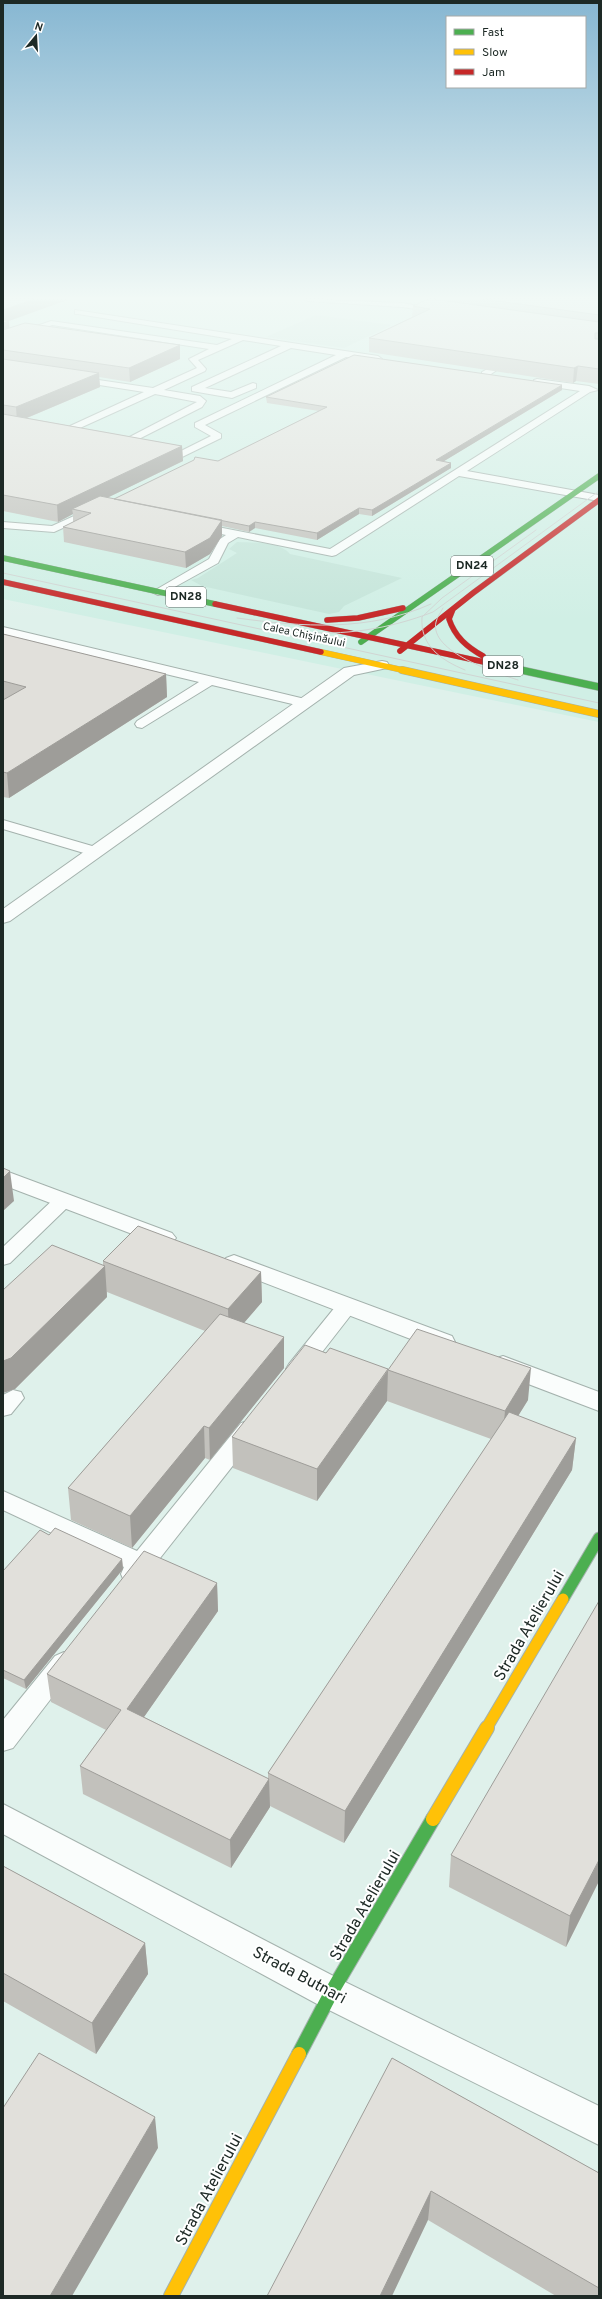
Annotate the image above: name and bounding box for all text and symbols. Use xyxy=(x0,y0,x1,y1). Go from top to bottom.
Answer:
north arrow xyxy=(16,16,56,56)
legend xyxy=(446,16,586,88)
text: N xyxy=(33,20,45,35)
text: Fast xyxy=(482,25,504,41)
text: Slow xyxy=(482,45,508,61)
text: Jam xyxy=(482,65,505,81)
road number: DN24 xyxy=(451,556,493,576)
road number: DN28 xyxy=(166,587,206,607)
street label: Calea Chișinăului xyxy=(261,619,347,651)
road number: DN28 xyxy=(483,656,523,676)
street label: Strada Atelierului xyxy=(490,1567,570,1685)
street label: Strada Atelierului xyxy=(326,1847,406,1965)
street label: Strada Butnari xyxy=(249,1943,349,2009)
street label: Strada Atelierului xyxy=(172,2130,248,2250)

